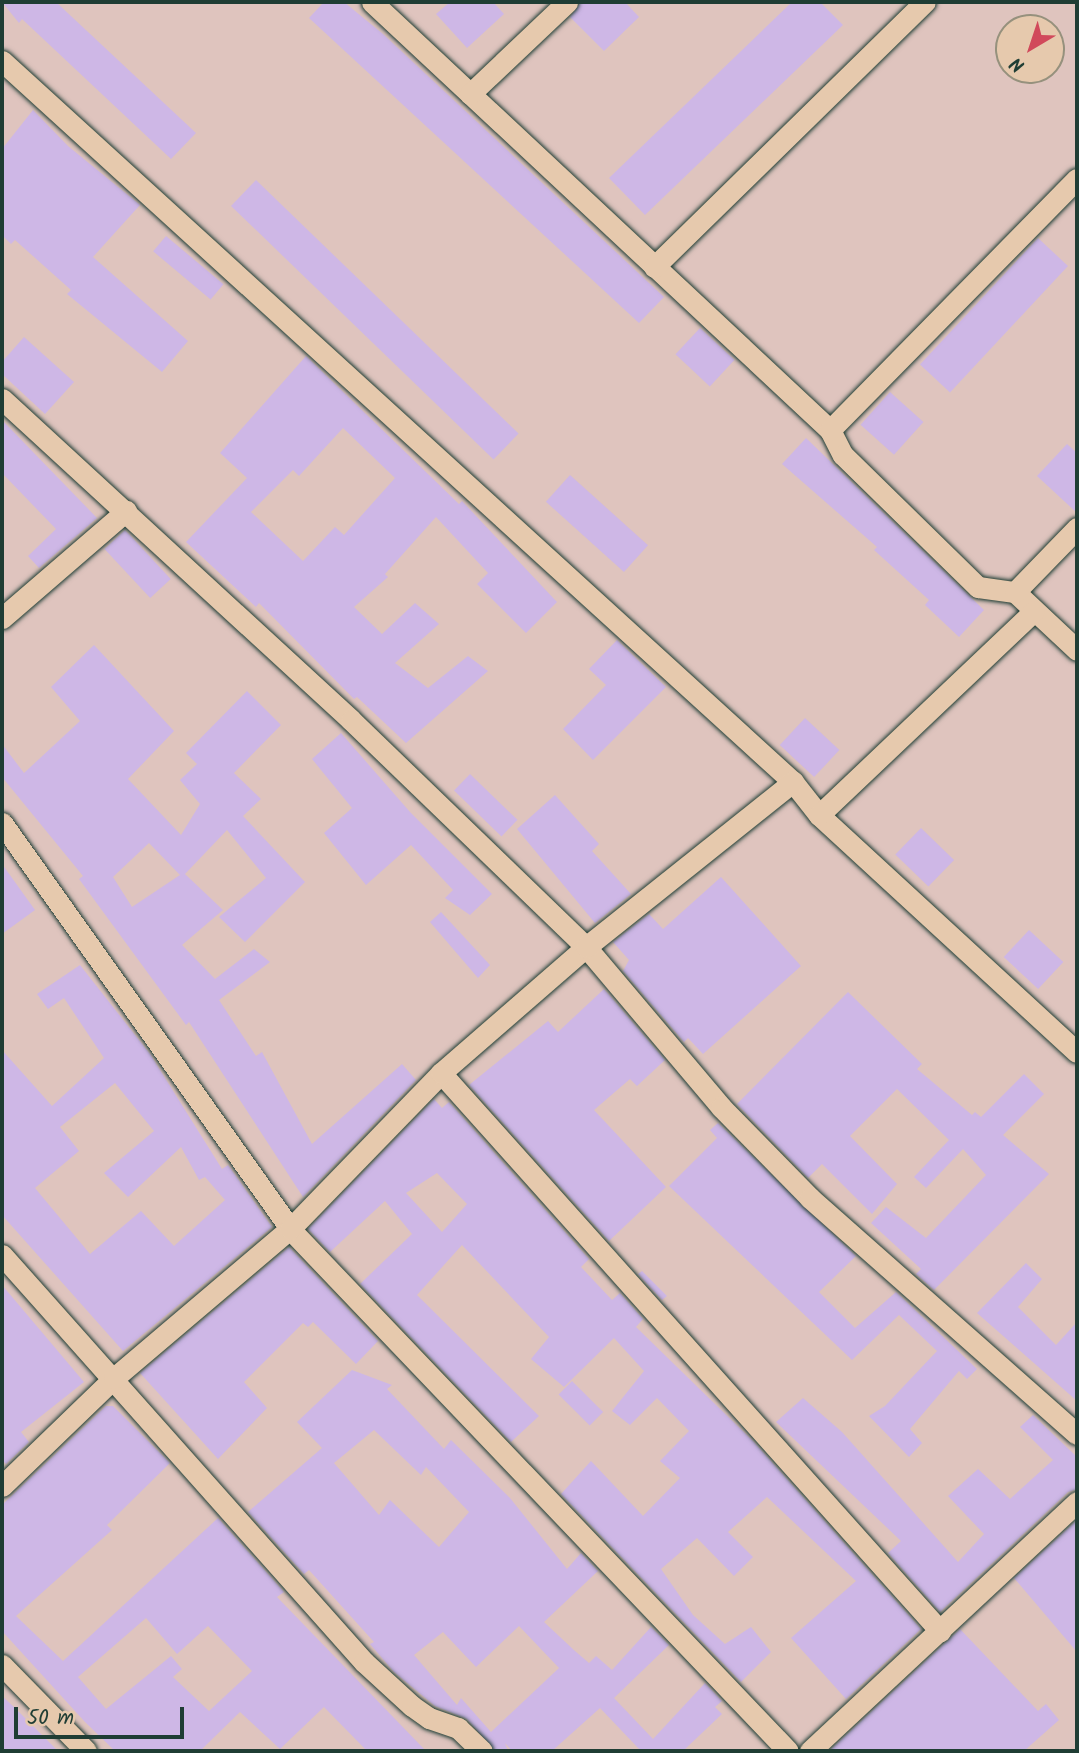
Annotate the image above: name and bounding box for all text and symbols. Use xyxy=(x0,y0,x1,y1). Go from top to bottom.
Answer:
north arrow xyxy=(995,14,1065,84)
text: N xyxy=(1004,48,1032,79)
scale bar xyxy=(18,1694,187,1738)
text: 50 m xyxy=(27,1702,74,1735)

